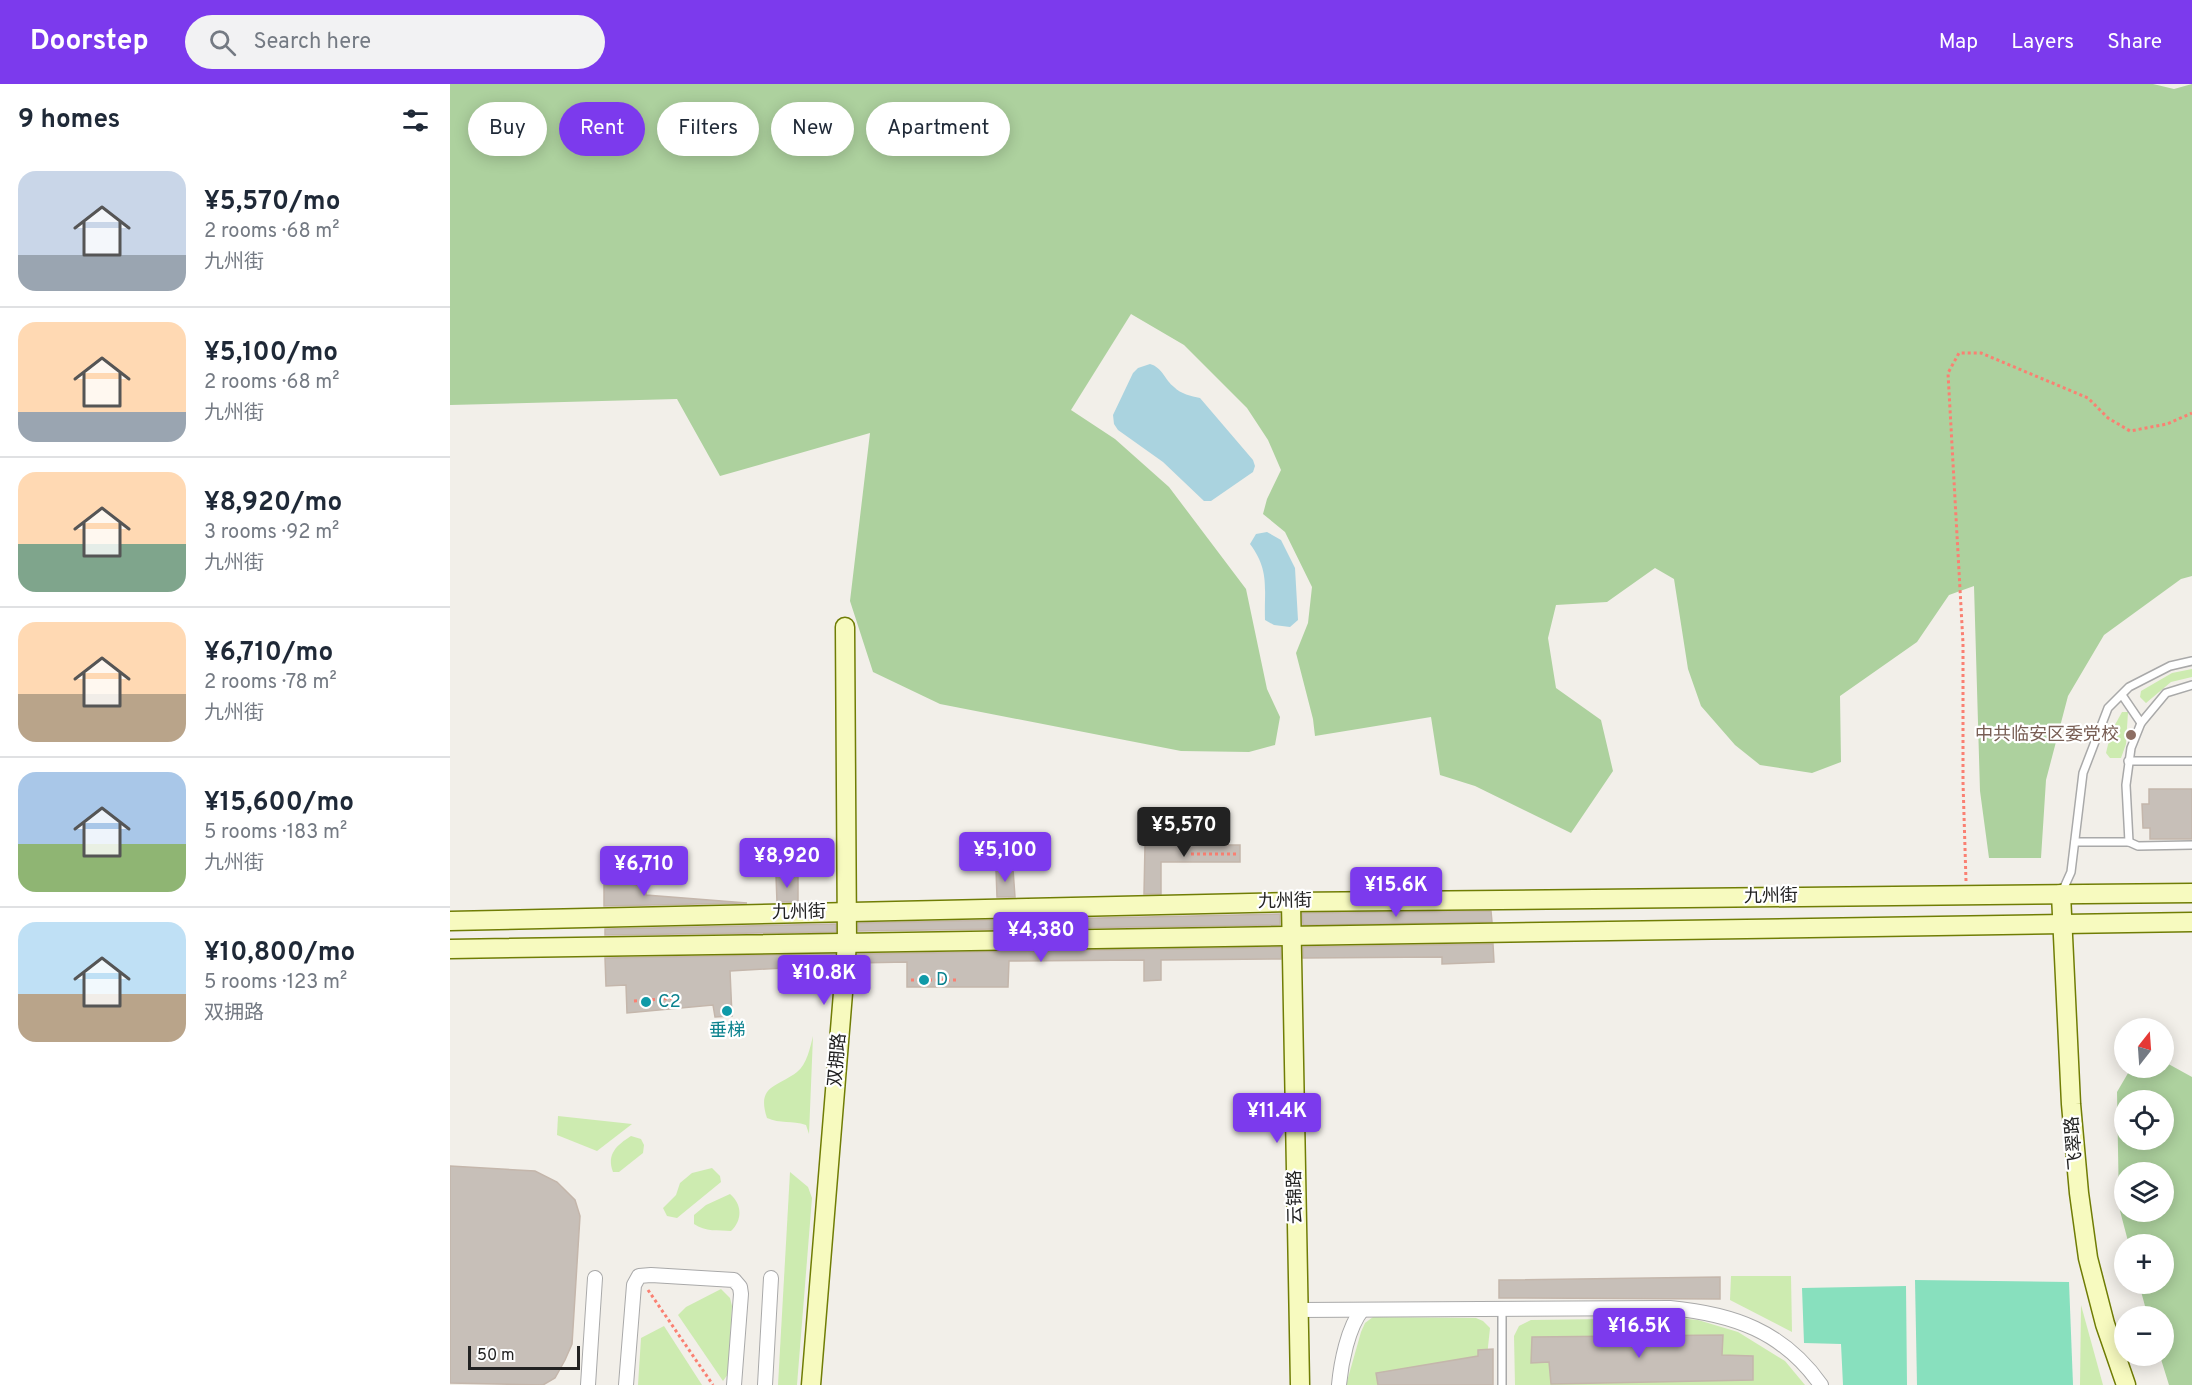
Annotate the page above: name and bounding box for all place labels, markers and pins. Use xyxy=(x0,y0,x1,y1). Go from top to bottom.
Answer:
place label: 中共临安区委党校 xyxy=(1975,724,2119,747)
marker: 中共临安区委党校 xyxy=(2124,728,2138,742)
pin: ¥5,570 xyxy=(1135,807,1233,858)
pin: ¥5,100 xyxy=(956,832,1054,883)
pin: ¥8,920 xyxy=(738,838,836,889)
pin: ¥6,710 xyxy=(595,846,693,897)
pin: ¥15.6K xyxy=(1347,867,1445,918)
pin: ¥4,380 xyxy=(992,912,1090,963)
pin: ¥10.8K xyxy=(775,955,873,1006)
place label: D xyxy=(936,969,948,992)
marker: D xyxy=(917,973,931,987)
place label: C2 xyxy=(658,991,681,1014)
marker: C2 xyxy=(639,995,653,1009)
marker: 垂梯 xyxy=(720,1004,734,1018)
place label: 垂梯 xyxy=(709,1020,745,1043)
pin: ¥11.4K xyxy=(1228,1093,1326,1144)
pin: ¥16.5K xyxy=(1590,1308,1688,1359)

